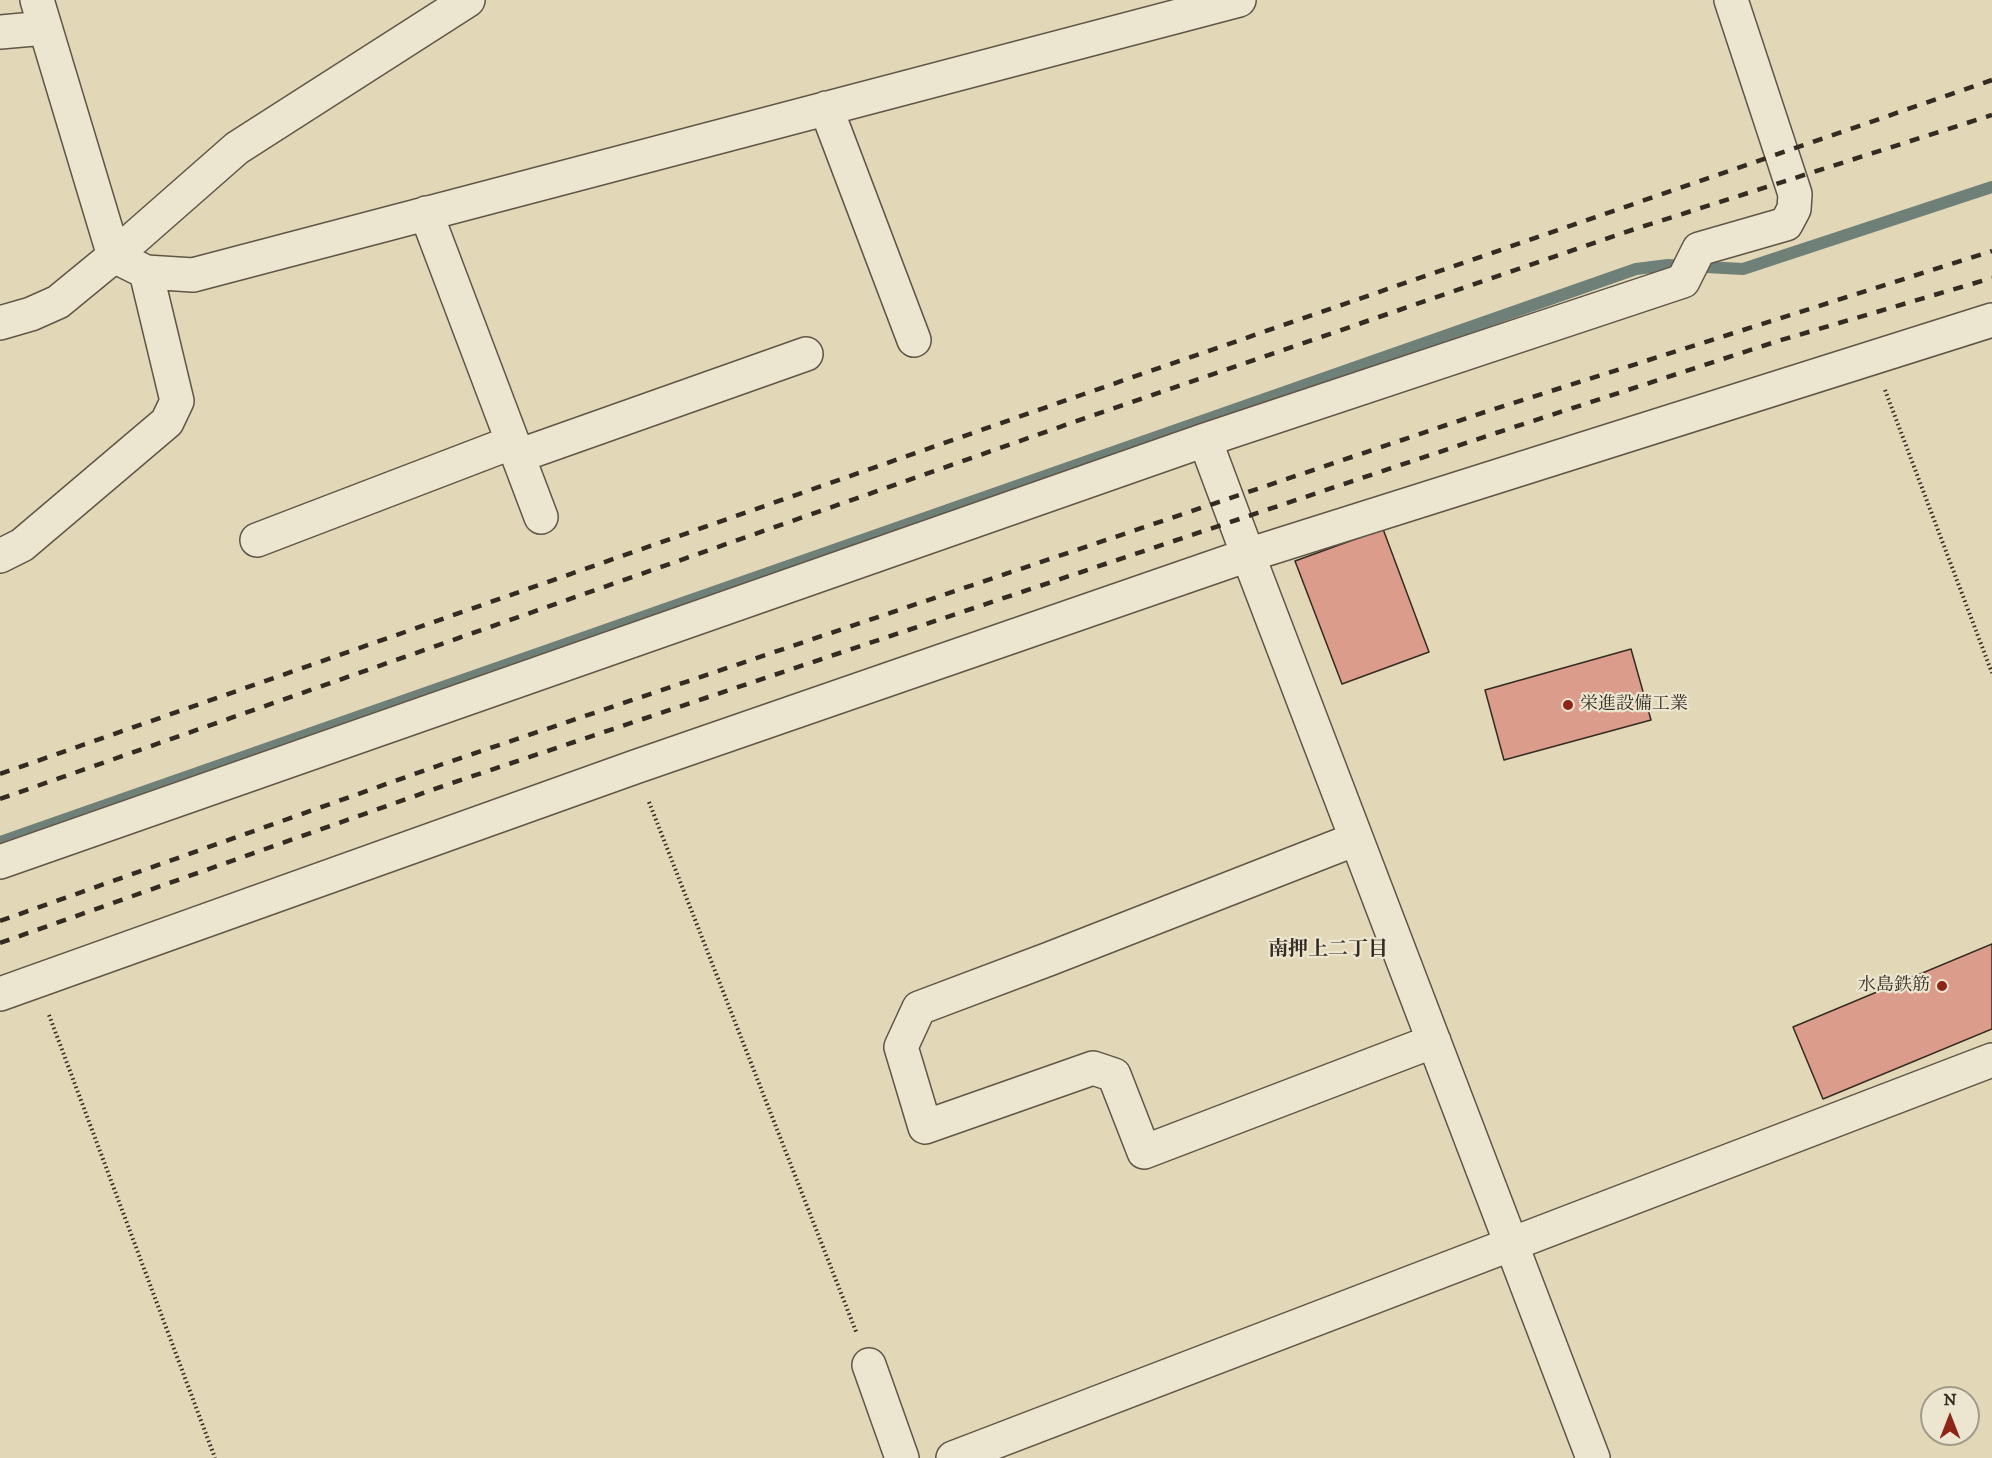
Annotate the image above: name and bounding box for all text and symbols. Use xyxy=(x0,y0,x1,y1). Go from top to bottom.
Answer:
place label: 栄進設備工業 xyxy=(1580,694,1688,716)
marker: 栄進設備工業 xyxy=(1561,698,1575,712)
district label: 南押上二丁目 xyxy=(1268,939,1388,963)
place label: 水島鉄筋 xyxy=(1858,975,1930,997)
marker: 水島鉄筋 xyxy=(1935,979,1949,993)
north arrow xyxy=(1920,1386,1980,1446)
text: N xyxy=(1943,1390,1957,1410)

